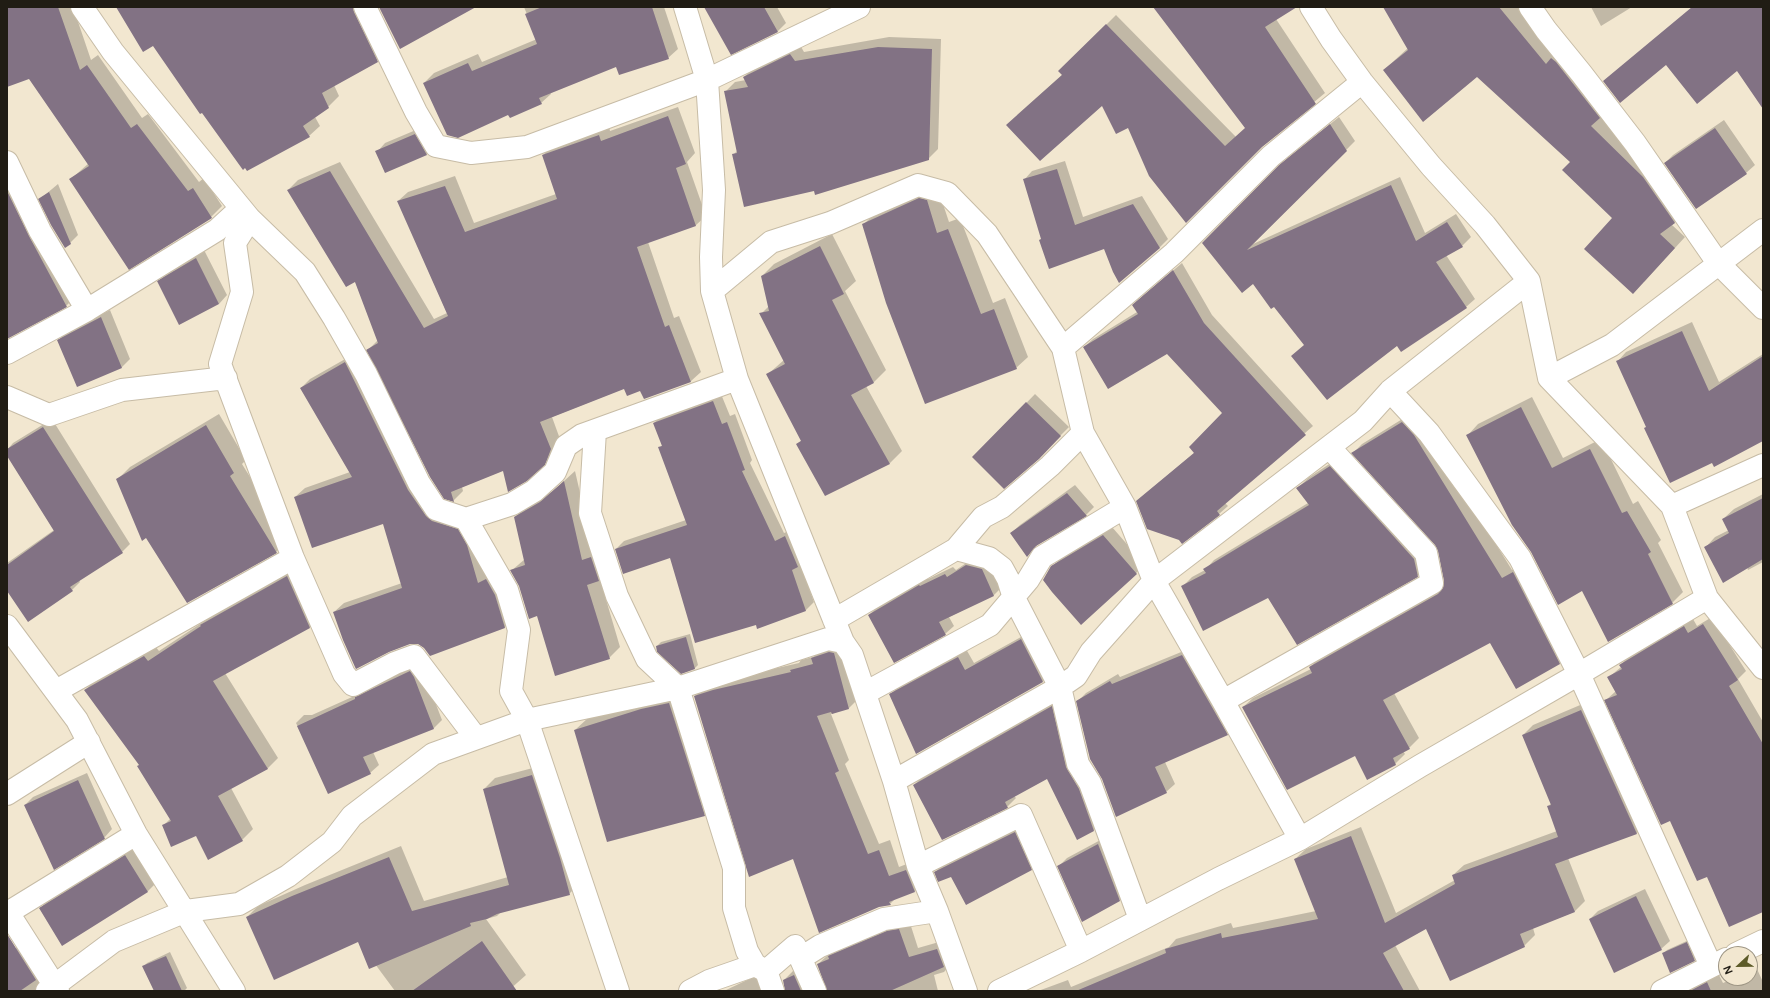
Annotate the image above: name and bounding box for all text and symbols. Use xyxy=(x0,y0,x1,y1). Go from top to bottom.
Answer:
north arrow xyxy=(1718,946,1758,986)
text: N xyxy=(1720,964,1736,976)

